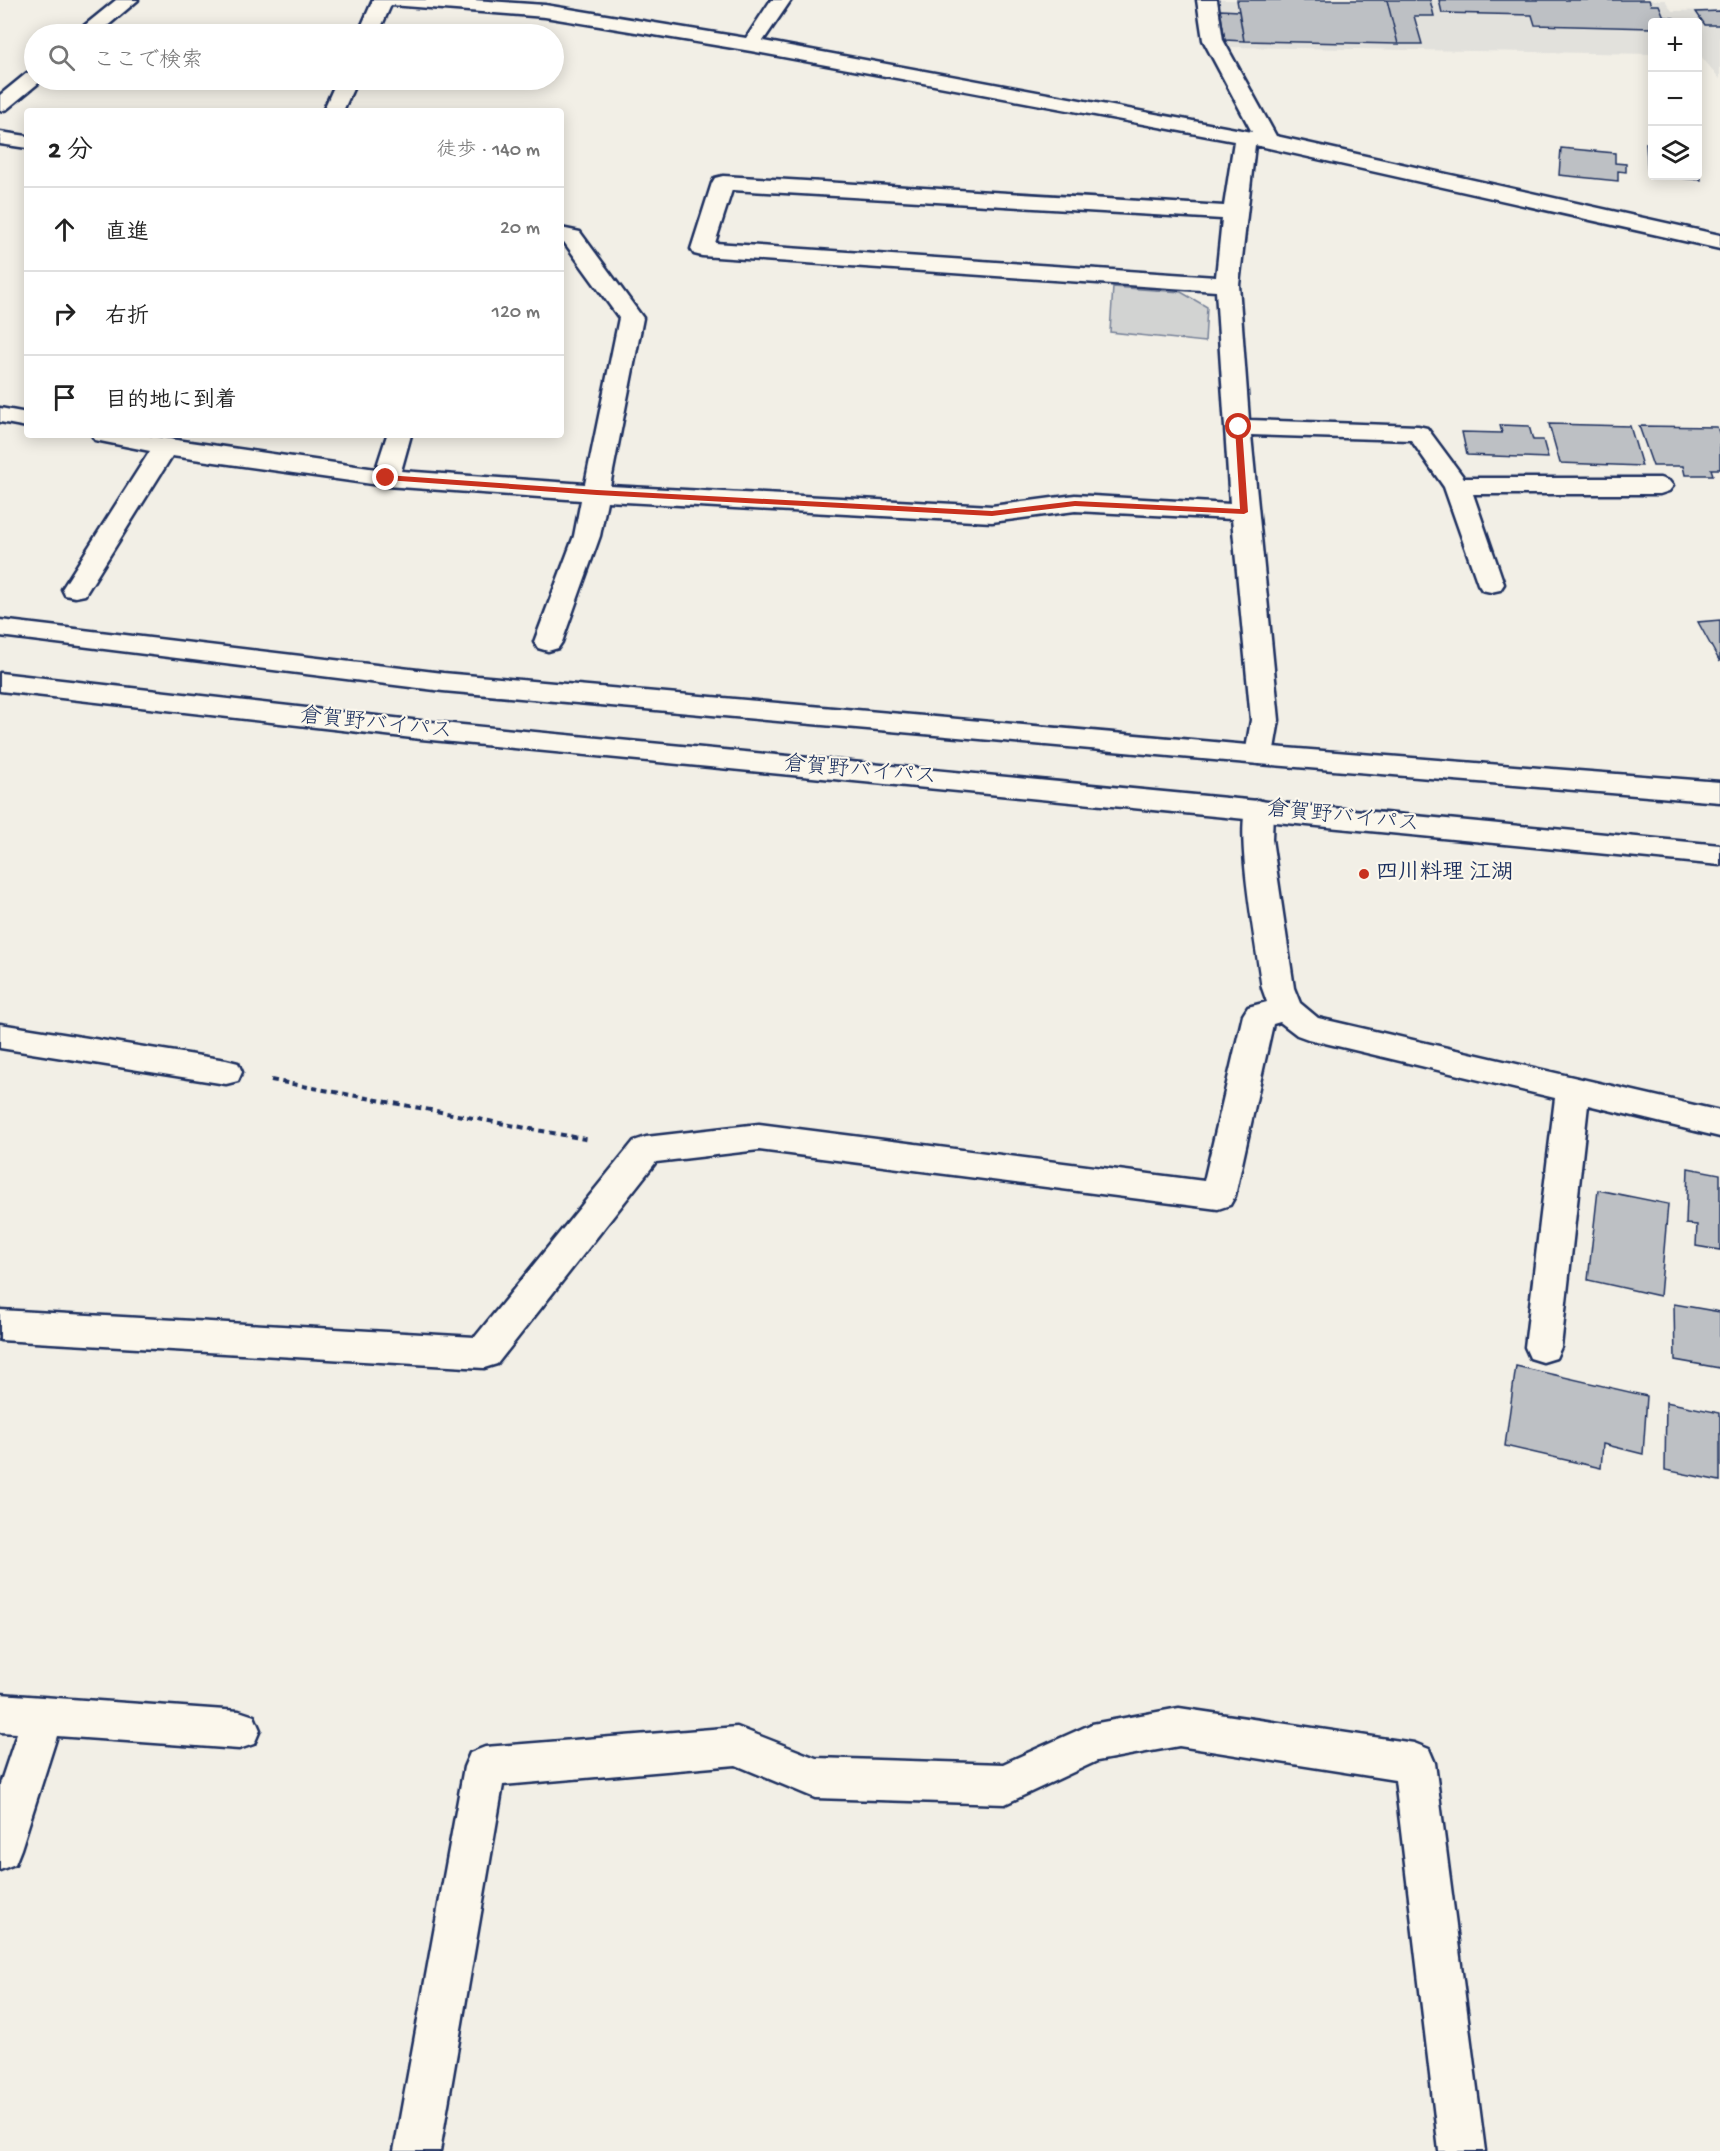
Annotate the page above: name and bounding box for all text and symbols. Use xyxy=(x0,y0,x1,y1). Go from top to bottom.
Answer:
map controls xyxy=(1648,18,1702,180)
button: + xyxy=(1648,18,1702,72)
search box xyxy=(24,24,564,90)
icon: search xyxy=(45,41,78,74)
text: ここで検索 xyxy=(93,49,203,75)
button: − xyxy=(1648,72,1702,126)
button: layers xyxy=(1648,126,1702,180)
text: 2 分 xyxy=(48,137,93,168)
text: 徒歩 · 140 m xyxy=(436,140,540,163)
icon: ahead xyxy=(48,213,81,246)
text: 20 m xyxy=(500,218,540,241)
text: 直進 xyxy=(105,221,149,247)
icon: right xyxy=(48,297,81,330)
text: 120 m xyxy=(492,302,540,325)
text: 右折 xyxy=(105,305,149,331)
icon: arrive xyxy=(48,381,81,414)
text: 目的地に到着 xyxy=(105,389,237,415)
route start xyxy=(1225,413,1251,439)
route end xyxy=(372,464,398,490)
street label: 倉賀野バイパス xyxy=(298,702,454,746)
street label: 倉賀野バイパス xyxy=(782,750,938,792)
street label: 倉賀野バイパス xyxy=(1265,795,1421,839)
place label: 四川料理 江湖 xyxy=(1376,860,1513,887)
marker: 四川料理 江湖 xyxy=(1357,867,1371,881)

